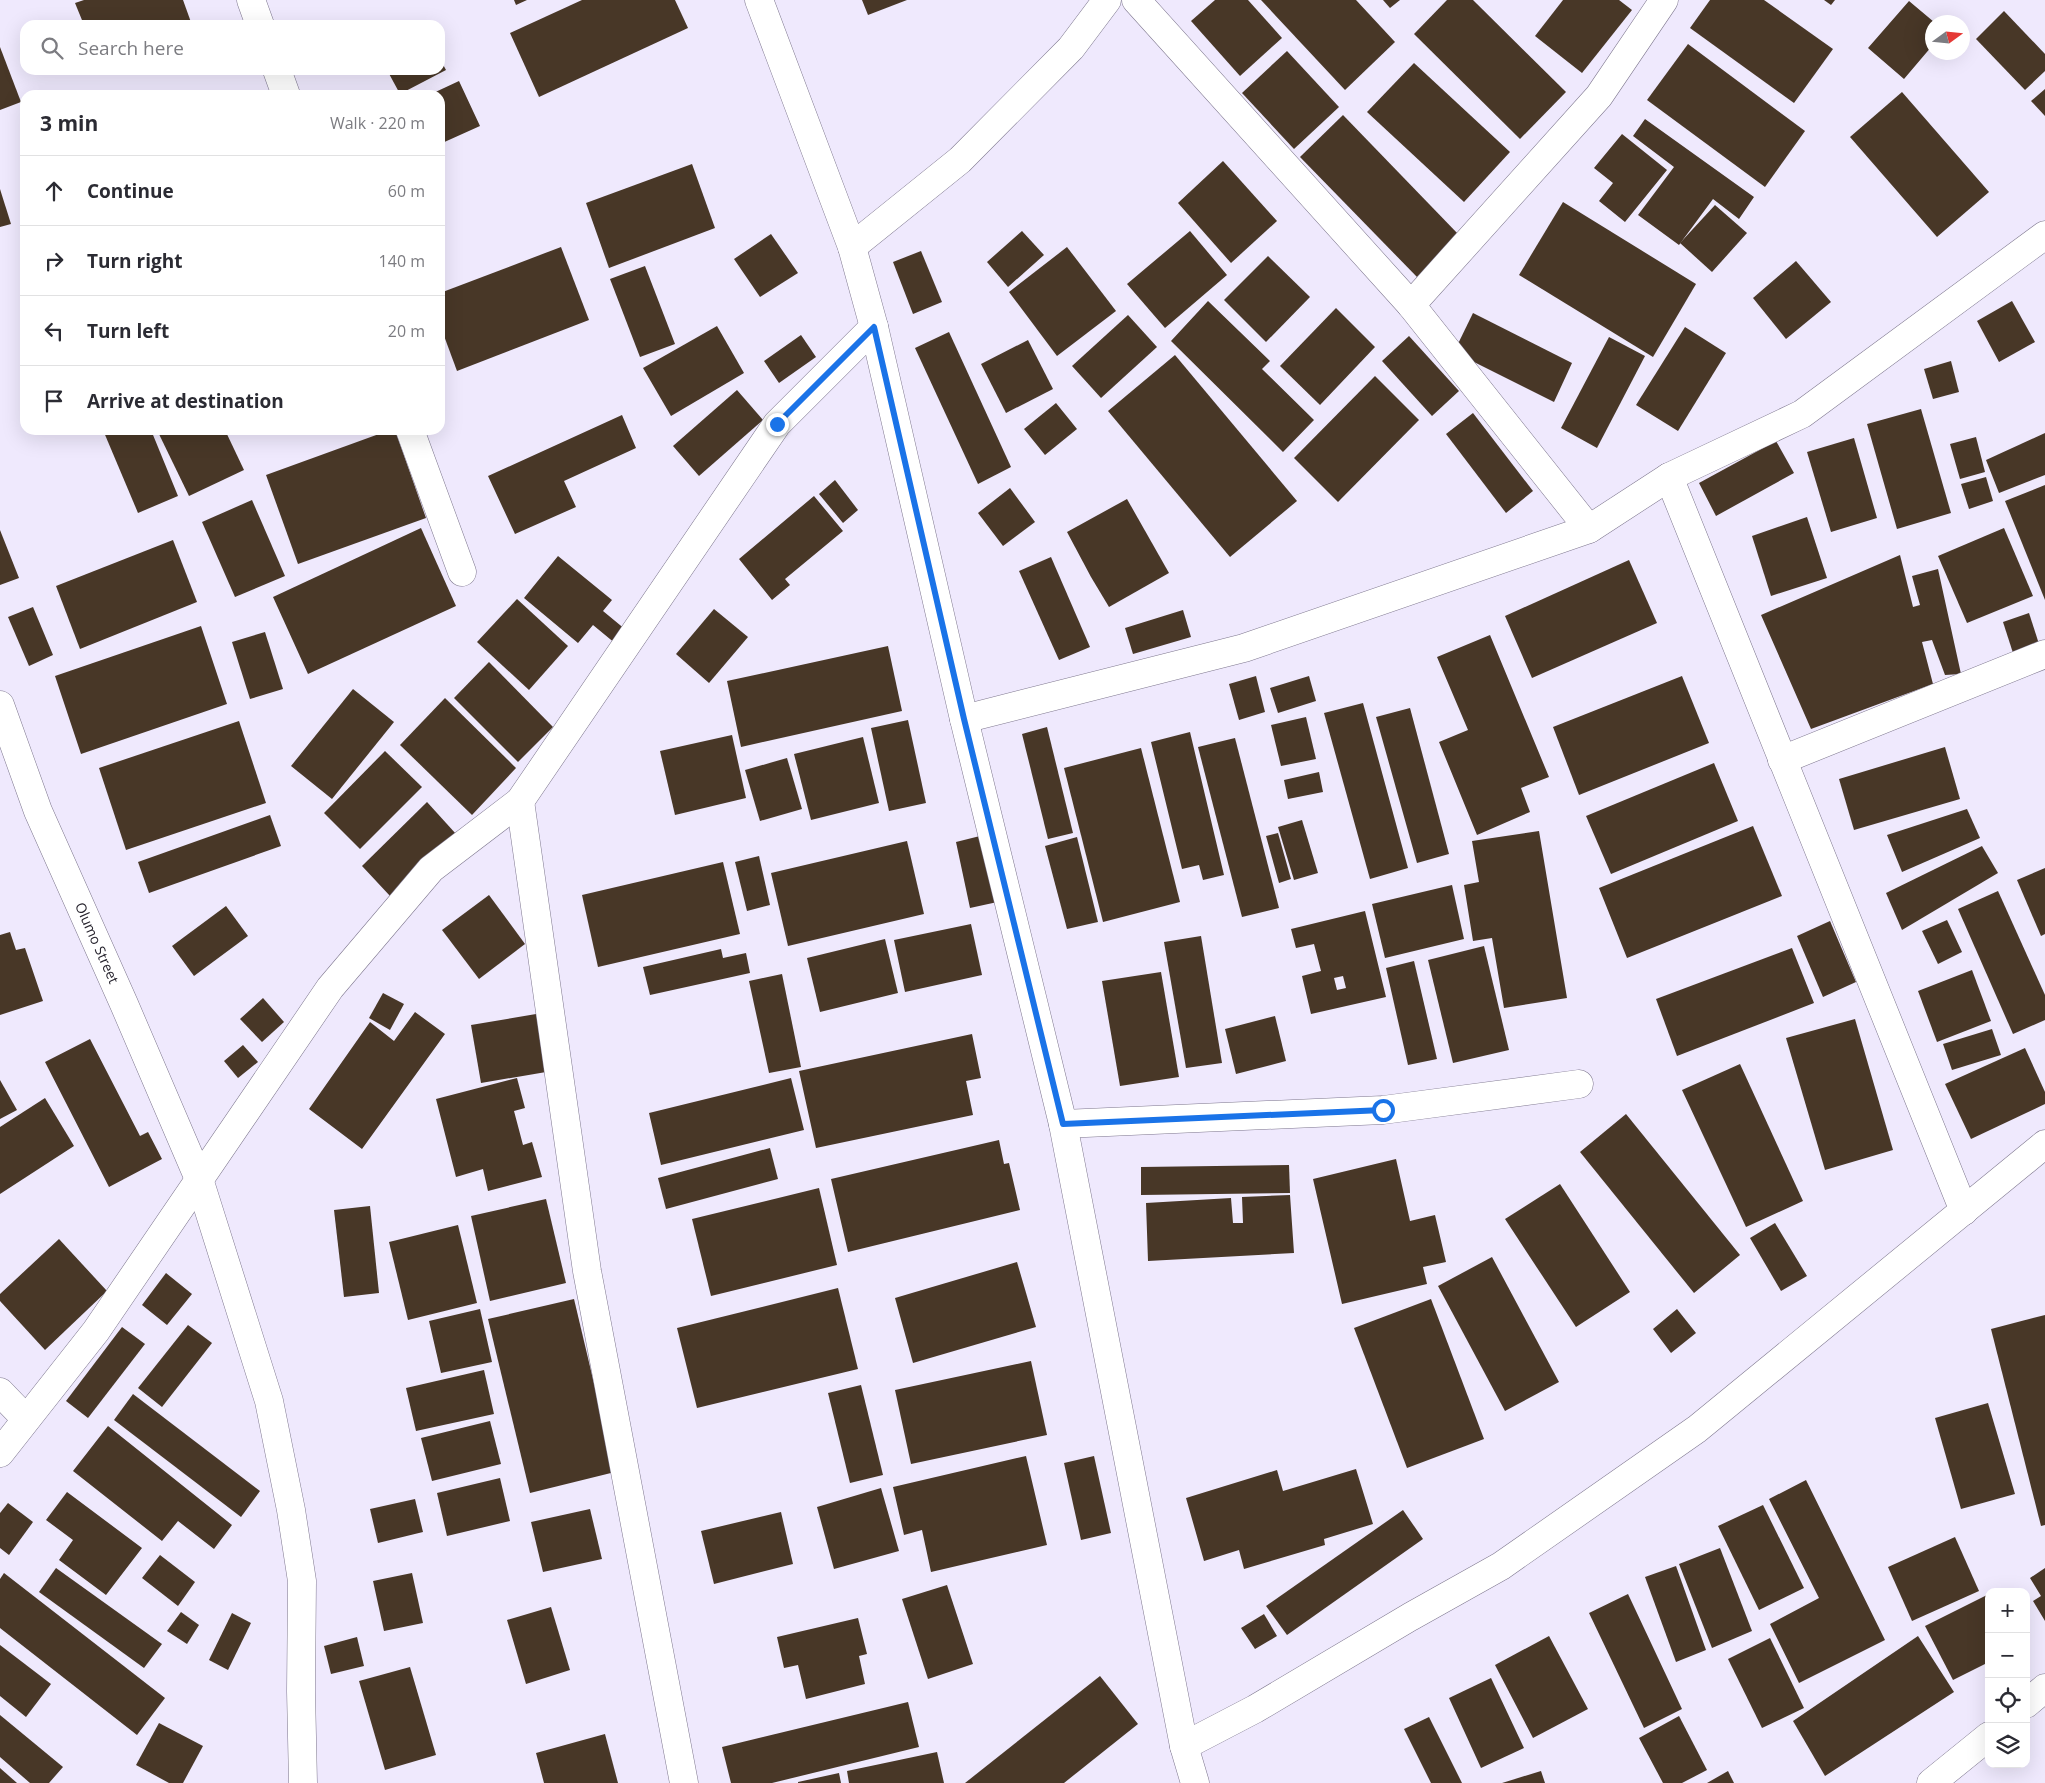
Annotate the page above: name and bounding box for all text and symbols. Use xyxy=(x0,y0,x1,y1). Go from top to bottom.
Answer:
north arrow xyxy=(1925,15,1970,60)
search box xyxy=(20,20,445,75)
icon: search xyxy=(38,34,66,62)
text: Search here xyxy=(78,35,184,61)
text: 3 min xyxy=(40,109,98,137)
text: Walk · 220 m xyxy=(330,112,425,134)
icon: ahead xyxy=(40,177,68,205)
text: Continue xyxy=(87,178,174,204)
text: 60 m xyxy=(388,180,425,202)
icon: right xyxy=(40,247,68,275)
text: Turn right xyxy=(87,248,182,274)
text: 140 m xyxy=(379,250,425,272)
icon: left xyxy=(40,317,68,345)
text: Turn left xyxy=(87,318,169,344)
text: 20 m xyxy=(388,320,425,342)
icon: arrive xyxy=(40,387,68,415)
text: Arrive at destination xyxy=(87,388,284,414)
route end xyxy=(766,413,789,436)
street label: Olumo Street xyxy=(71,899,124,986)
route start xyxy=(1372,1099,1395,1122)
map controls xyxy=(1985,1588,2030,1768)
button: + xyxy=(1985,1588,2030,1633)
button: − xyxy=(1985,1633,2030,1678)
button: locate xyxy=(1985,1678,2030,1723)
button: layers xyxy=(1985,1723,2030,1768)

